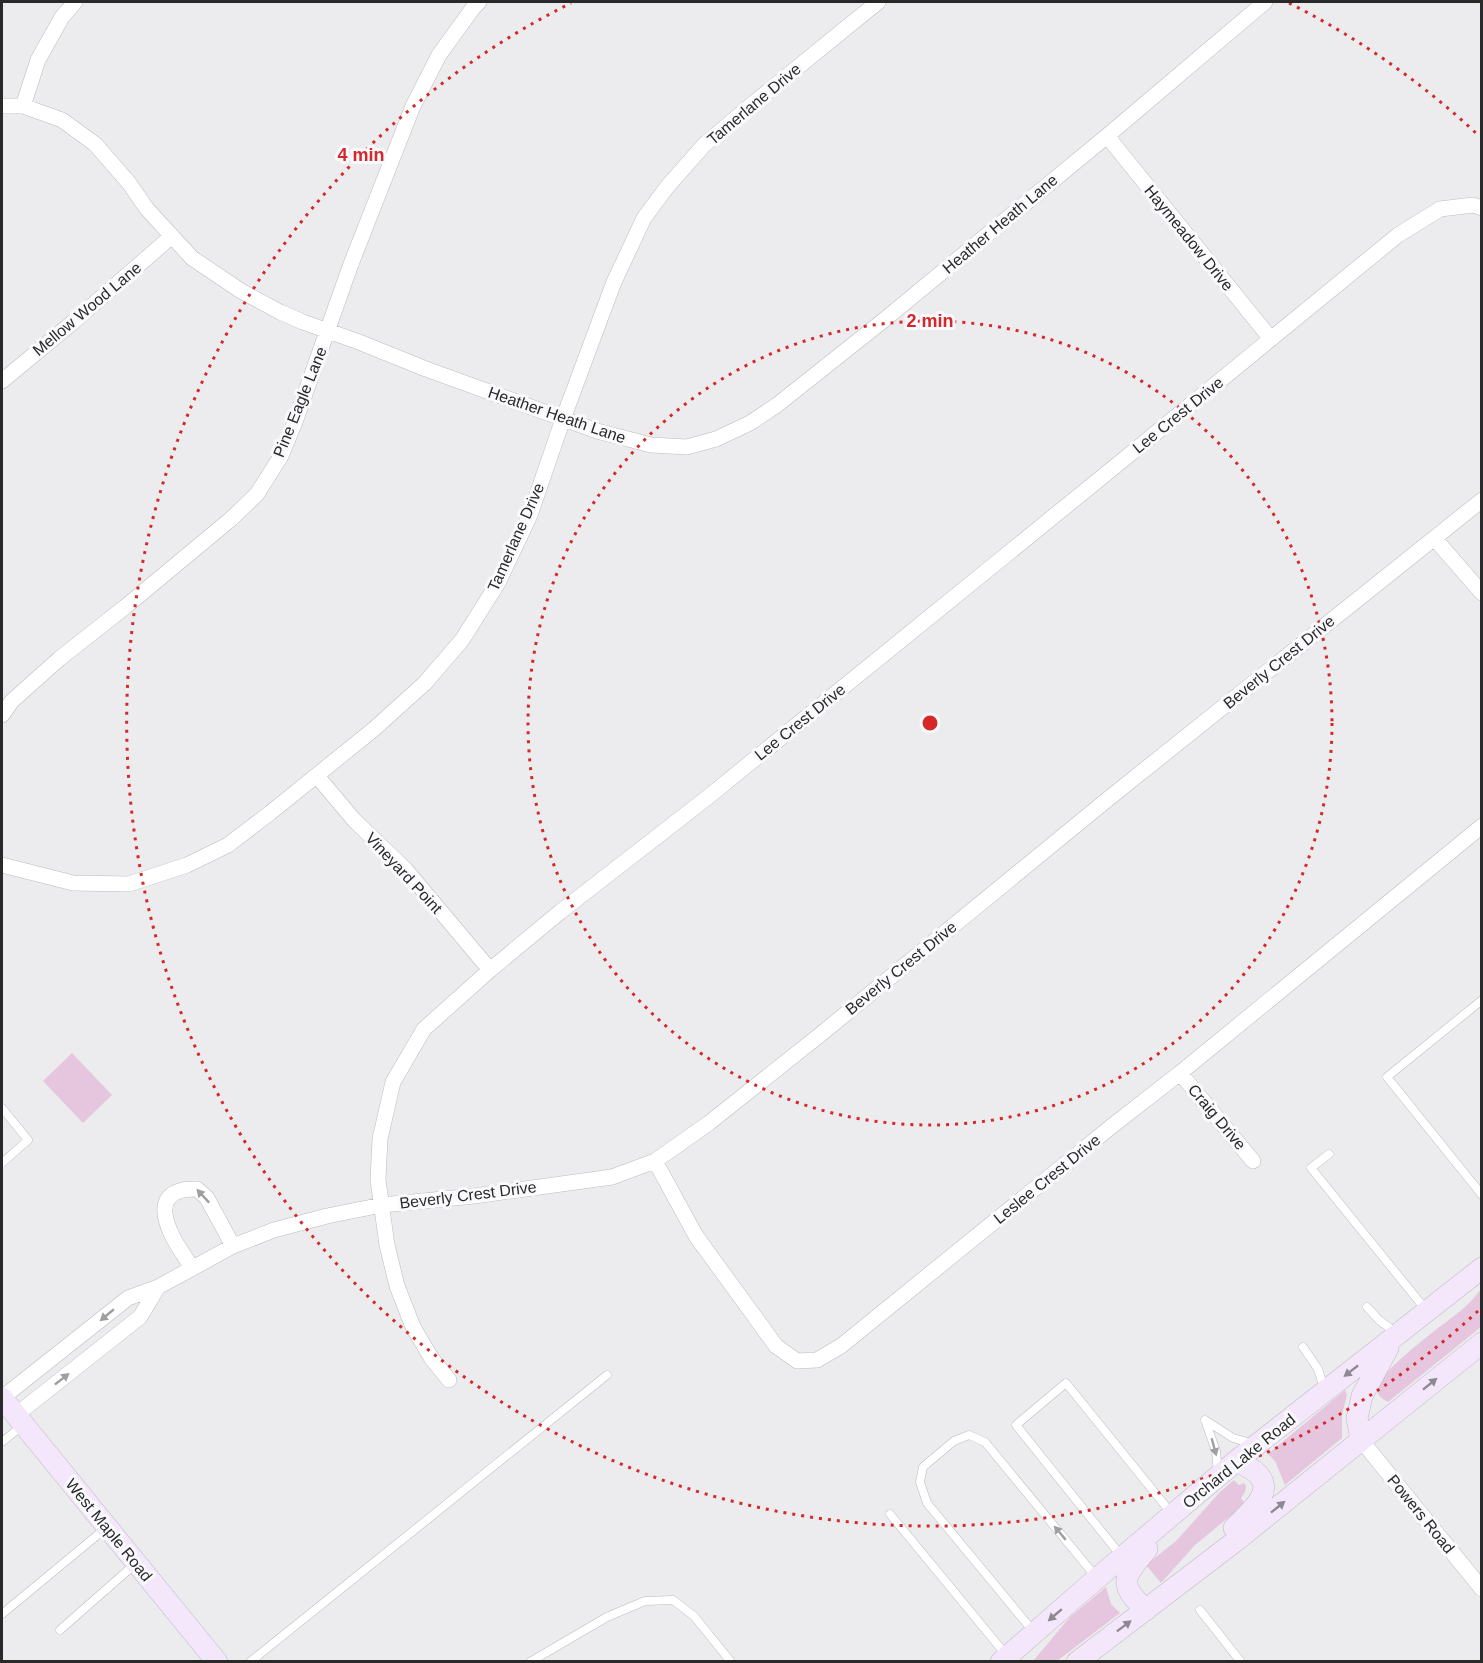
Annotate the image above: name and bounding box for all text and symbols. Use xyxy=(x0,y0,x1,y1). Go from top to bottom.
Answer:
street label: Tamerlane Drive xyxy=(704,60,804,148)
text: 4 min xyxy=(337,145,385,165)
street label: Heather Heath Lane xyxy=(939,171,1061,277)
street label: Haymeadow Drive xyxy=(1141,182,1237,294)
street label: Mellow Wood Lane xyxy=(30,259,145,359)
text: 2 min xyxy=(906,311,954,331)
street label: Pine Eagle Lane xyxy=(270,344,330,460)
street label: Lee Crest Drive xyxy=(1129,373,1227,457)
street label: Heather Heath Lane xyxy=(486,384,628,447)
street label: Tamerlane Drive xyxy=(485,480,547,594)
street label: Beverly Crest Drive xyxy=(1220,612,1338,712)
street label: Lee Crest Drive xyxy=(751,680,849,764)
centre of rings xyxy=(920,713,940,733)
street label: Vineyard Point xyxy=(362,829,446,917)
street label: Beverly Crest Drive xyxy=(842,918,960,1018)
street label: Craig Drive xyxy=(1185,1081,1249,1153)
street label: Leslee Crest Drive xyxy=(991,1131,1104,1227)
street label: Beverly Crest Drive xyxy=(399,1178,538,1212)
one-way arrow xyxy=(196,1189,210,1203)
one-way arrow xyxy=(100,1308,115,1321)
one-way arrow xyxy=(1343,1364,1359,1377)
one-way arrow xyxy=(54,1374,69,1386)
one-way arrow xyxy=(1422,1378,1438,1391)
street label: Orchard Lake Road xyxy=(1179,1410,1299,1512)
one-way arrow xyxy=(1210,1438,1219,1456)
street label: Powers Road xyxy=(1384,1471,1458,1557)
street label: West Maple Road xyxy=(62,1475,156,1585)
one-way arrow xyxy=(1270,1500,1286,1513)
one-way arrow xyxy=(1054,1526,1067,1541)
one-way arrow xyxy=(1047,1608,1062,1622)
one-way arrow xyxy=(1115,1620,1131,1632)

